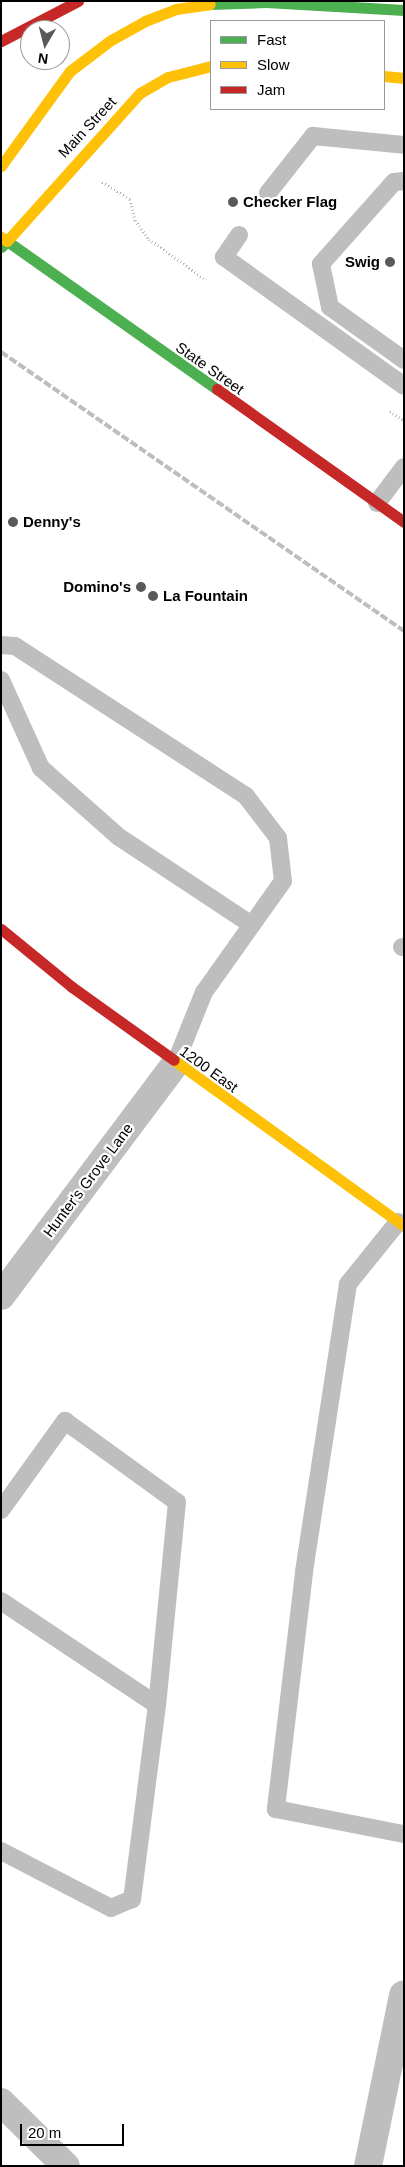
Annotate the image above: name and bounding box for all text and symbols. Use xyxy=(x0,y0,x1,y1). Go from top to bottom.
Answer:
north arrow xyxy=(20,20,70,70)
legend xyxy=(210,20,385,110)
text: Fast xyxy=(257,31,286,48)
text: N xyxy=(37,50,49,67)
text: Slow xyxy=(257,56,290,73)
text: Jam xyxy=(257,81,285,98)
street label: Main Street xyxy=(54,93,120,161)
place label: Checker Flag xyxy=(243,193,337,211)
marker: Checker Flag xyxy=(227,196,239,208)
place label: Swig xyxy=(345,253,380,271)
marker: Swig xyxy=(384,256,396,268)
street label: State Street xyxy=(172,338,248,398)
place label: Denny's xyxy=(23,513,81,531)
marker: Denny's xyxy=(7,516,19,528)
place label: Domino's xyxy=(63,578,131,596)
marker: Domino's xyxy=(135,581,147,593)
place label: La Fountain xyxy=(163,587,248,605)
marker: La Fountain xyxy=(147,590,159,602)
street label: 1200 East xyxy=(176,1042,242,1096)
street label: Hunter's Grove Lane xyxy=(39,1120,137,1240)
scale bar xyxy=(22,2114,126,2146)
text: 20 m xyxy=(28,2124,61,2141)

